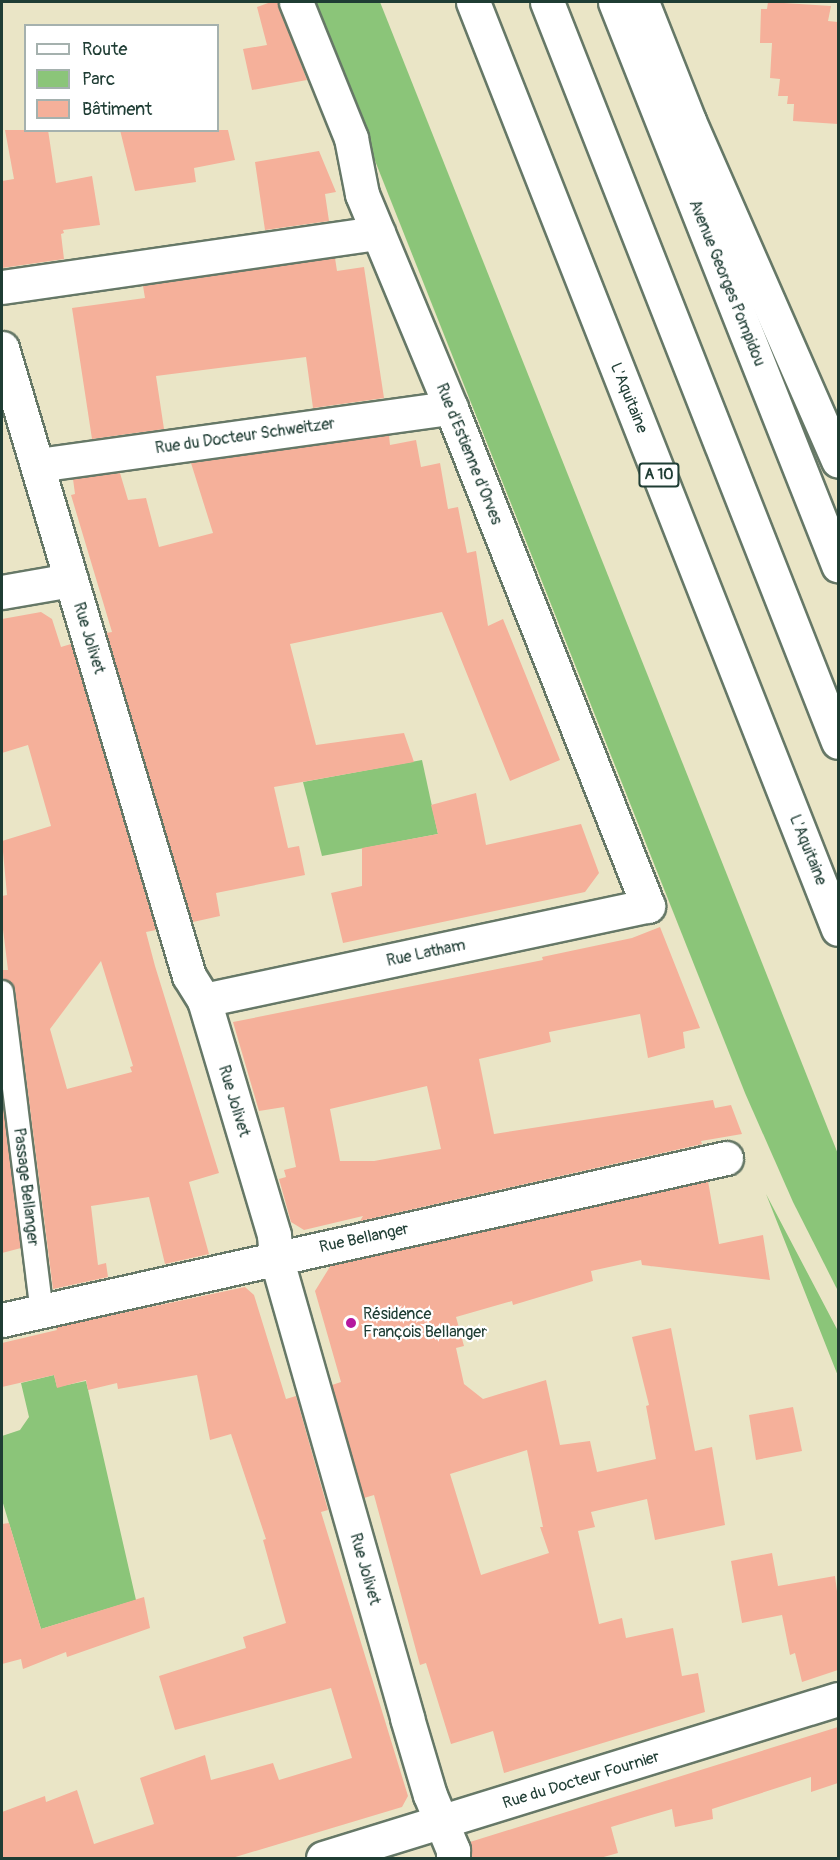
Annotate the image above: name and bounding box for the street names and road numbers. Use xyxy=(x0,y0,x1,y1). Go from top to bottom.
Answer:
street label: Avenue Georges Pompidou xyxy=(685,197,769,369)
street label: L'Aquitaine xyxy=(606,360,652,436)
street label: Rue d'Estienne d'Orves xyxy=(432,381,506,527)
street label: Rue du Docteur Schweitzer xyxy=(154,414,336,458)
road number: A 10 xyxy=(638,463,680,487)
street label: Rue Jolivet xyxy=(69,600,109,676)
street label: L'Aquitaine xyxy=(785,812,831,888)
street label: Rue Latham xyxy=(385,935,467,971)
street label: Rue Jolivet xyxy=(214,1063,254,1139)
street label: Passage Bellanger xyxy=(9,1127,43,1247)
street label: Rue Bellanger xyxy=(318,1219,410,1257)
street label: Rue Jolivet xyxy=(346,1531,384,1607)
street label: Rue du Docteur Fournier xyxy=(500,1747,662,1813)

